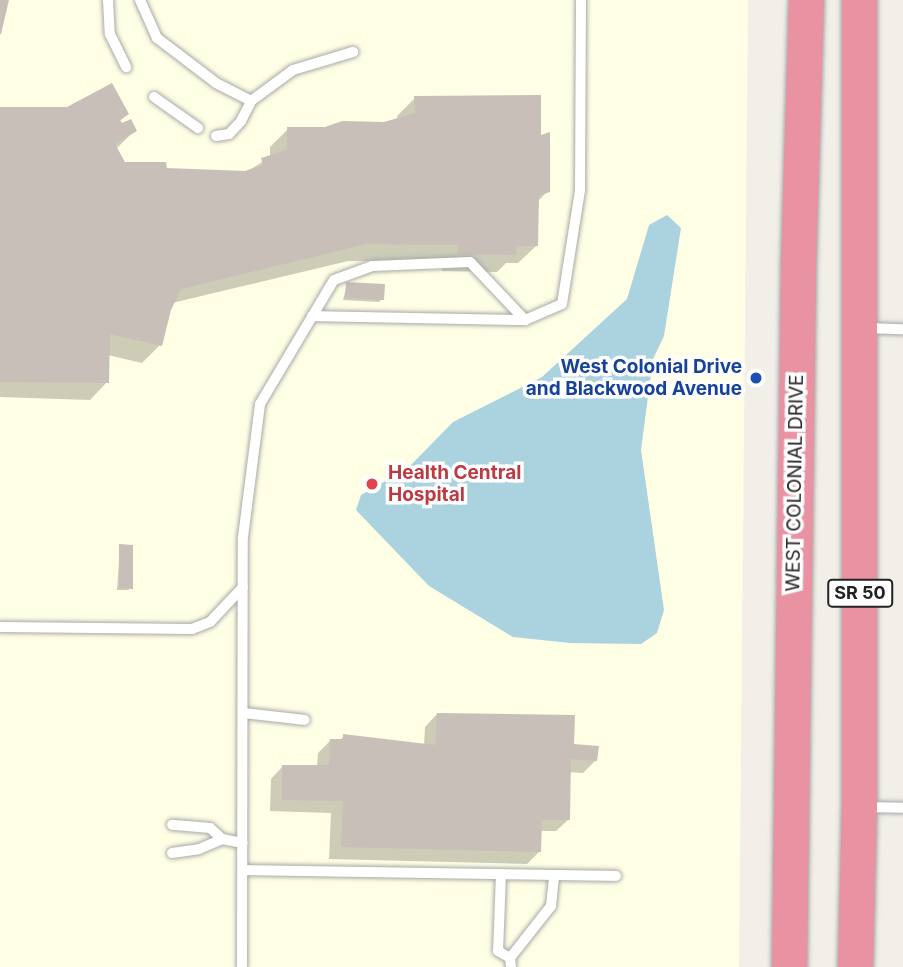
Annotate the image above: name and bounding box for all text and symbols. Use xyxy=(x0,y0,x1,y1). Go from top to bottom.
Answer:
place label: West Colonial Drive and Blackwood Avenue xyxy=(526,356,742,400)
marker: West Colonial Drive and Blackwood Avenue xyxy=(748,370,764,386)
street label: WEST COLONIAL DRIVE xyxy=(782,374,808,592)
place label: Health Central Hospital xyxy=(388,462,521,506)
marker: Health Central Hospital xyxy=(362,474,382,494)
road number: SR 50 xyxy=(827,578,893,608)

